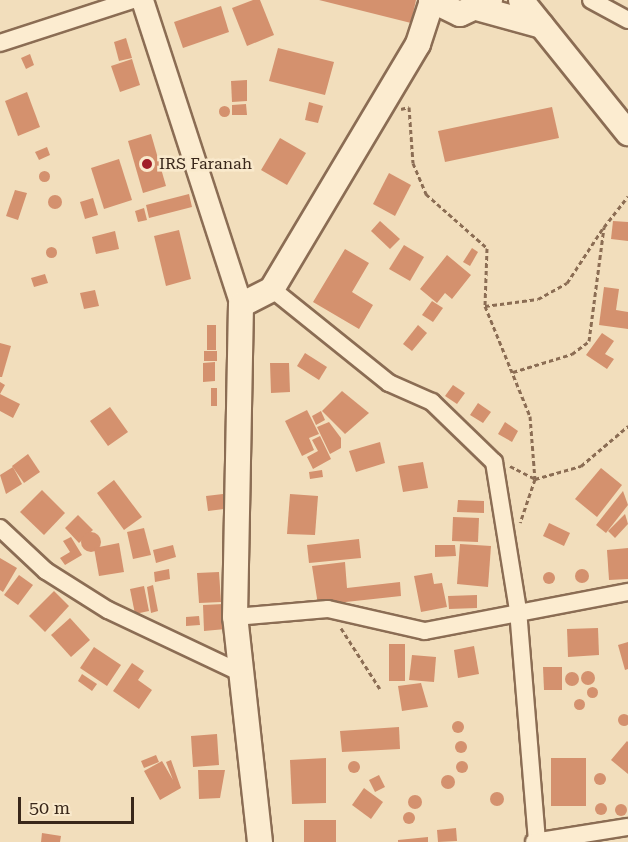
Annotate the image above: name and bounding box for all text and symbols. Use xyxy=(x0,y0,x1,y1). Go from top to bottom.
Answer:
place label: IRS Faranah xyxy=(159,154,252,174)
marker: IRS Faranah xyxy=(140,157,154,171)
scale bar xyxy=(21,785,136,823)
text: 50 m xyxy=(29,797,70,818)

